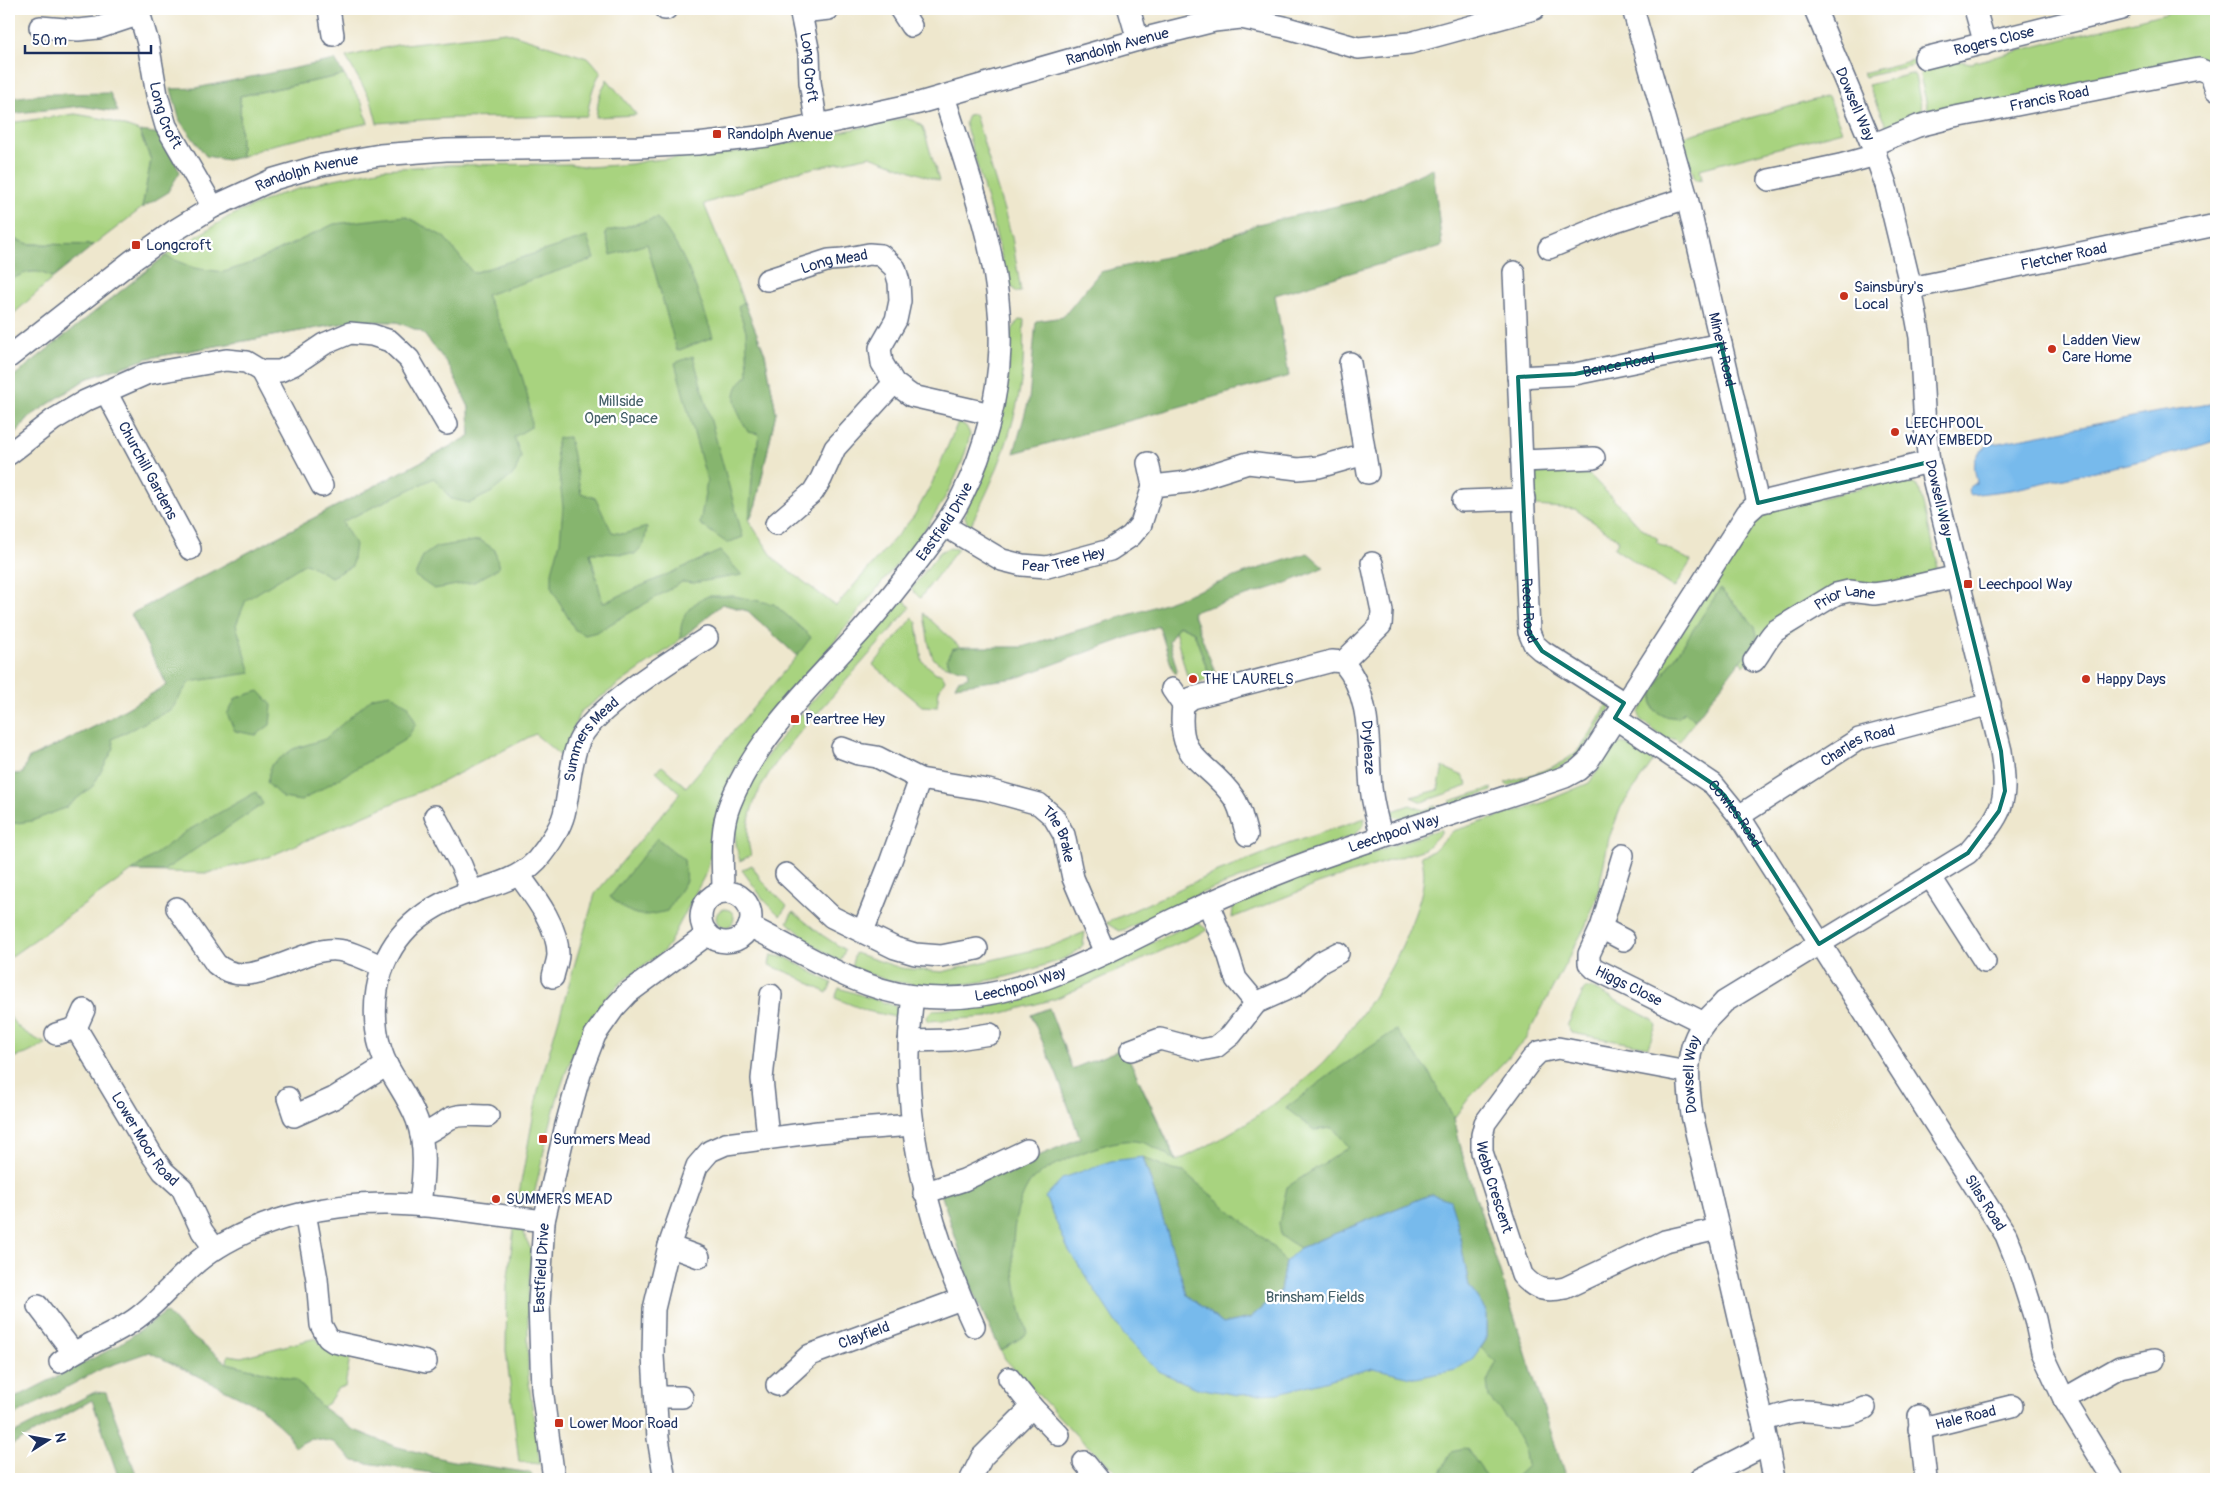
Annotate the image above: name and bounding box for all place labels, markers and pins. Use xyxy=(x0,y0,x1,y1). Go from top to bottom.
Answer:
place label: Randolph Avenue xyxy=(727,125,833,144)
marker: Randolph Avenue xyxy=(711,128,723,140)
place label: Longcroft xyxy=(146,236,212,255)
marker: Longcroft xyxy=(130,239,142,251)
place label: Sainsbury's Local xyxy=(1854,278,1923,314)
marker: Sainsbury's Local xyxy=(1838,290,1850,302)
place label: Ladden View Care Home xyxy=(2062,331,2140,367)
marker: Ladden View Care Home xyxy=(2046,343,2058,355)
place label: LEECHPOOL WAY EMBEDD xyxy=(1905,414,1992,450)
marker: LEECHPOOL WAY EMBEDD xyxy=(1889,426,1901,438)
place label: Leechpool Way xyxy=(1978,575,2073,594)
marker: Leechpool Way xyxy=(1962,578,1974,590)
place label: THE LAURELS xyxy=(1203,670,1294,689)
place label: Happy Days xyxy=(2096,670,2166,689)
marker: THE LAURELS xyxy=(1187,673,1199,685)
marker: Happy Days xyxy=(2080,673,2092,685)
place label: Peartree Hey xyxy=(805,710,885,729)
marker: Peartree Hey xyxy=(789,713,801,725)
place label: Summers Mead xyxy=(553,1130,651,1149)
marker: Summers Mead xyxy=(537,1133,549,1145)
place label: SUMMERS MEAD xyxy=(506,1190,613,1209)
marker: SUMMERS MEAD xyxy=(490,1193,502,1205)
place label: Lower Moor Road xyxy=(569,1414,678,1433)
marker: Lower Moor Road xyxy=(553,1417,565,1429)

